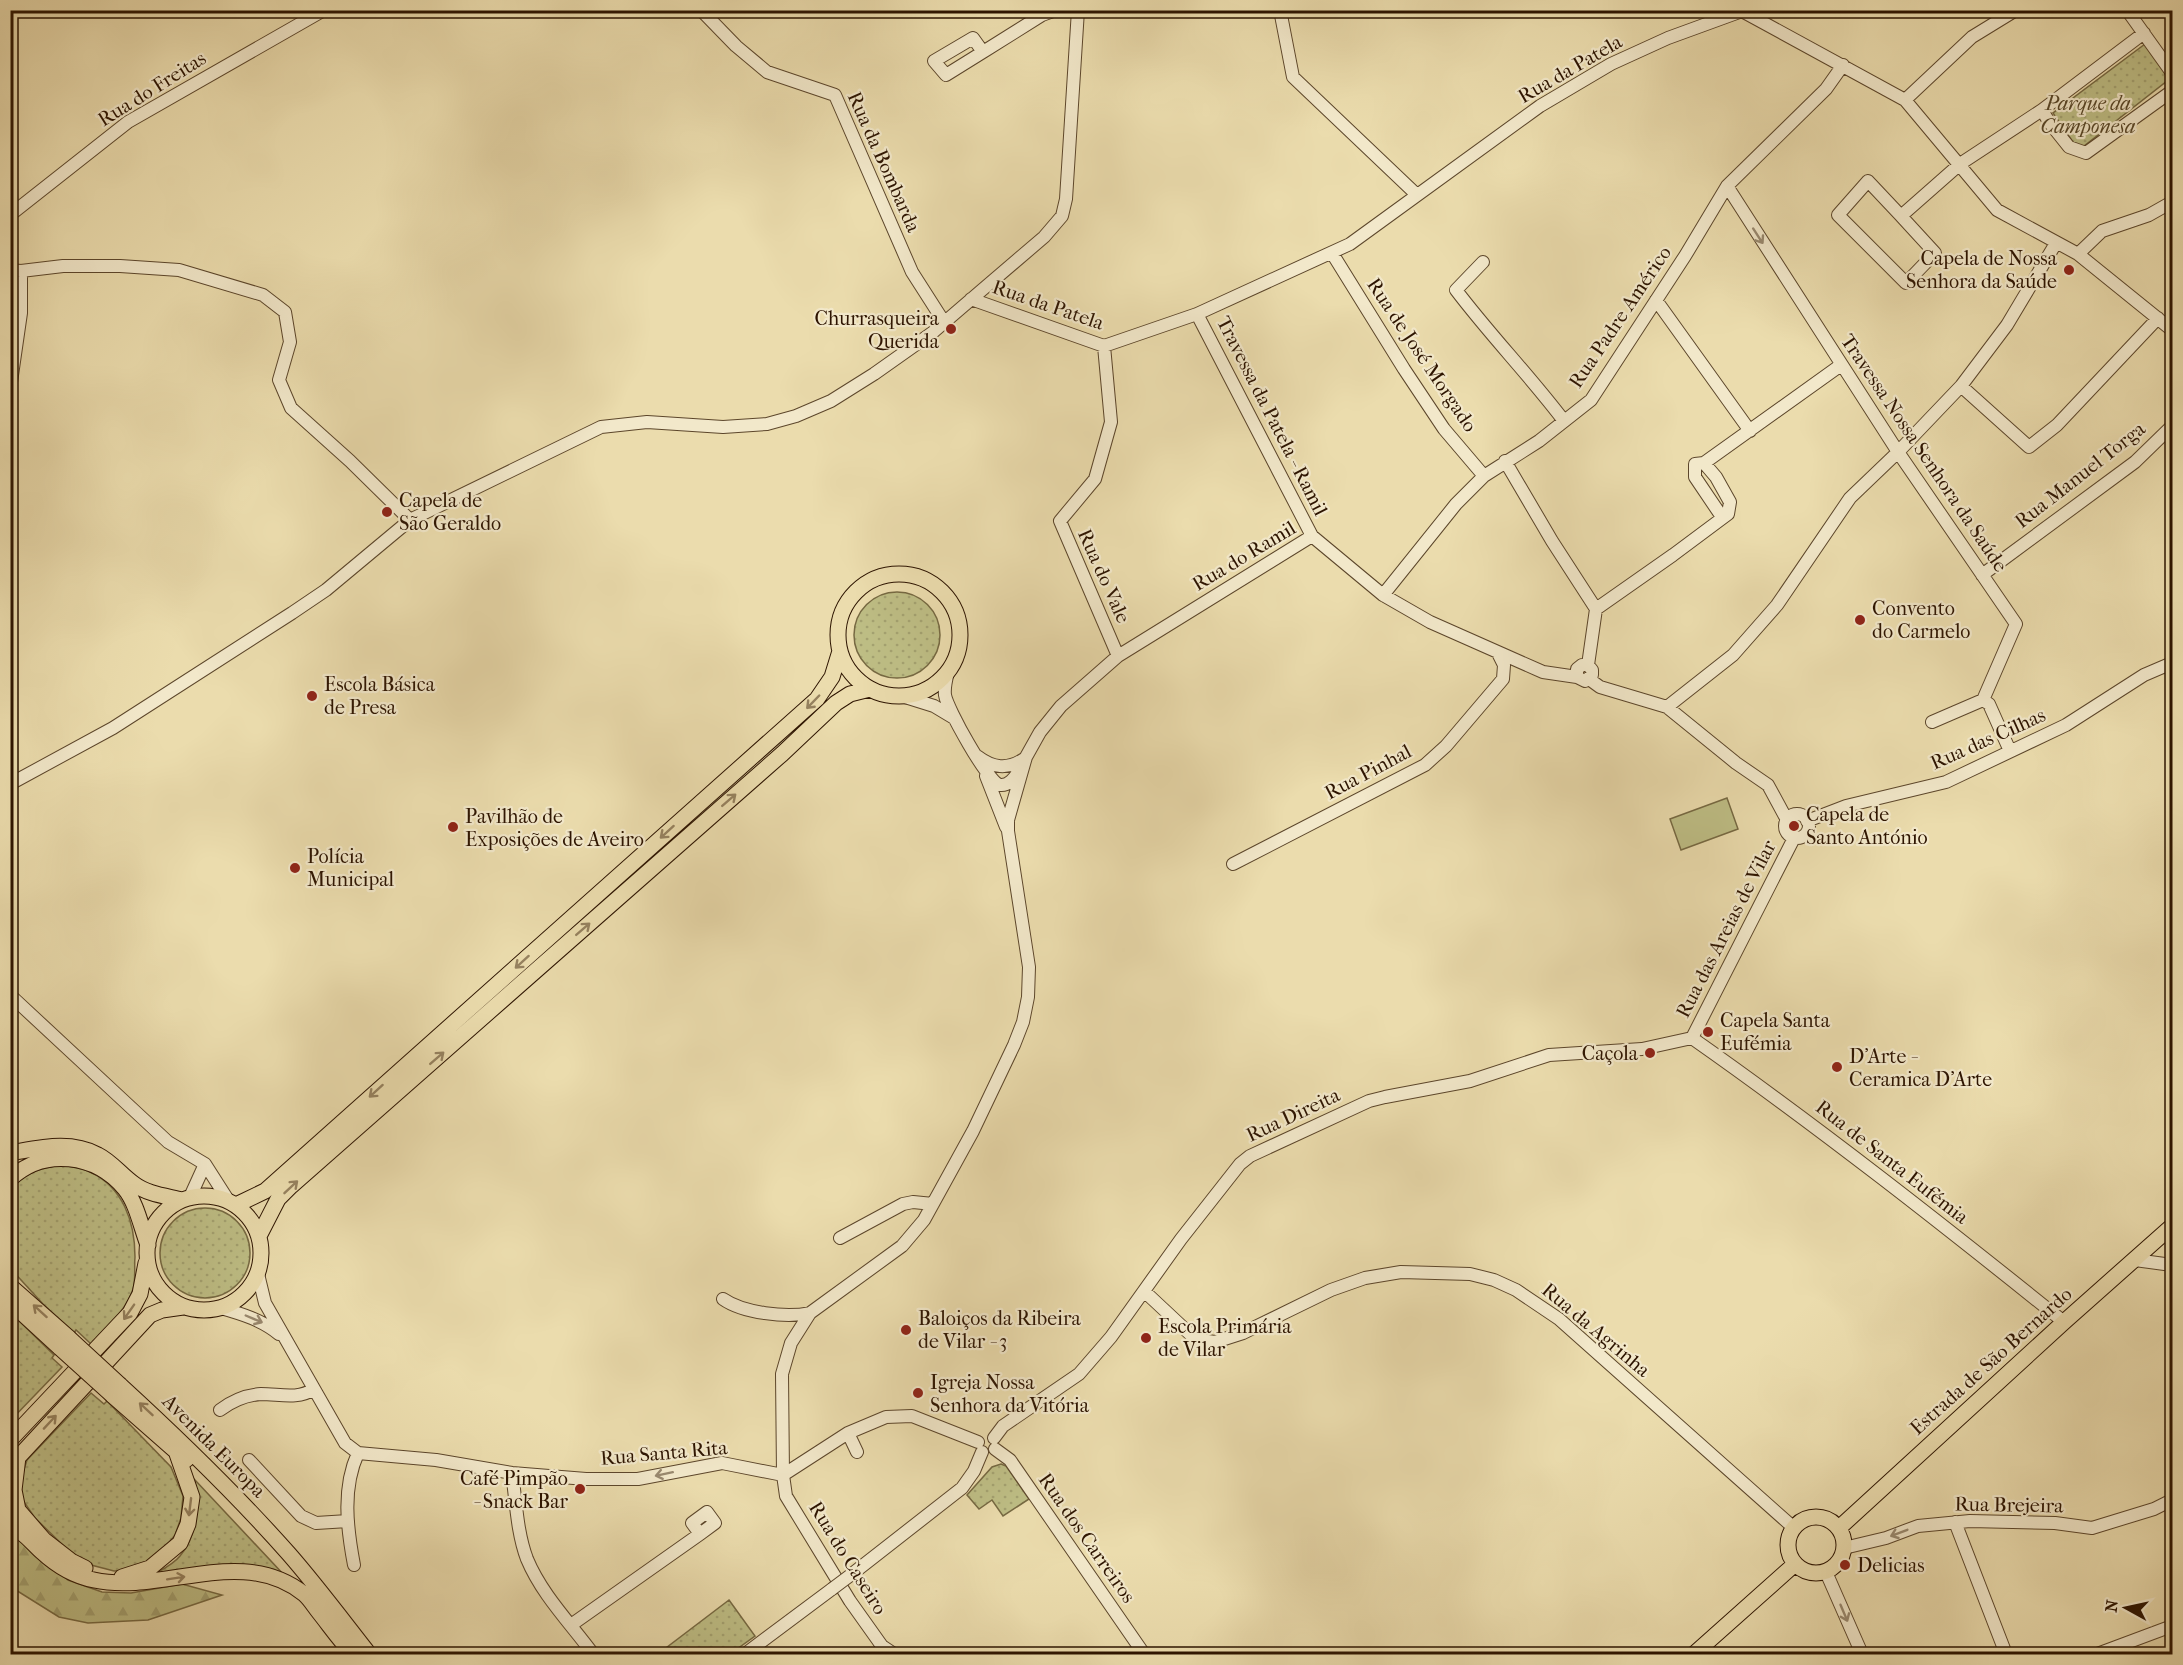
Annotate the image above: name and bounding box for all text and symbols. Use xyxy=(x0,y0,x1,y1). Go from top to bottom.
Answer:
street label: Rua da Patela xyxy=(1514,30,1627,108)
street label: Rua do Freitas xyxy=(94,47,210,131)
street label: Rua da Bombarda xyxy=(843,88,926,236)
park label: Parque da Camponesa xyxy=(2041,92,2135,138)
one-way arrow xyxy=(1753,227,1765,244)
street label: Rua Padre Américo xyxy=(1564,242,1676,392)
place label: Capela de Nossa Senhora da Saúde xyxy=(1906,247,2058,293)
marker: Capela de Nossa Senhora da Saúde xyxy=(2062,263,2076,277)
street label: Rua de José Morgado xyxy=(1362,274,1482,436)
street label: Rua da Patela xyxy=(989,275,1107,335)
place label: Churrasqueira Querida xyxy=(814,307,940,353)
street label: Travessa da Patela - Ramil xyxy=(1212,313,1333,520)
marker: Churrasqueira Querida xyxy=(944,322,958,336)
street label: Travessa Nossa Senhora da Saúde xyxy=(1836,330,2012,576)
street label: Rua Manuel Torga xyxy=(2010,417,2150,533)
place label: Capela de São Geraldo xyxy=(399,489,501,535)
marker: Capela de São Geraldo xyxy=(380,505,394,519)
street label: Rua do Ramil xyxy=(1188,516,1300,596)
street label: Rua do Vale xyxy=(1073,525,1135,627)
place label: Convento do Carmelo xyxy=(1872,597,1970,643)
marker: Convento do Carmelo xyxy=(1853,613,1867,627)
place label: Escola Básica de Presa xyxy=(324,673,436,719)
marker: Escola Básica de Presa xyxy=(305,689,319,703)
one-way arrow xyxy=(805,695,820,709)
street label: Rua das Cilhas xyxy=(1927,703,2049,775)
street label: Rua Pinhal xyxy=(1321,739,1416,804)
one-way arrow xyxy=(722,793,737,807)
place label: Capela de Santo António xyxy=(1806,803,1928,849)
place label: Pavilhão de Exposições de Aveiro xyxy=(465,805,644,851)
marker: Capela de Santo António xyxy=(1787,819,1801,833)
marker: Pavilhão de Exposições de Aveiro xyxy=(446,820,460,834)
one-way arrow xyxy=(660,825,675,839)
street label: Rua das Areias de Vilar xyxy=(1671,836,1781,1022)
place label: Polícia Municipal xyxy=(307,845,395,891)
marker: Polícia Municipal xyxy=(288,861,302,875)
one-way arrow xyxy=(575,922,590,936)
one-way arrow xyxy=(515,955,530,969)
place label: Capela Santa Eufémia xyxy=(1720,1009,1831,1055)
marker: Capela Santa Eufémia xyxy=(1701,1025,1715,1039)
place label: Caçola xyxy=(1582,1042,1639,1065)
place label: D'Arte - Ceramica D'Arte xyxy=(1849,1045,1992,1091)
marker: Caçola xyxy=(1643,1046,1657,1060)
one-way arrow xyxy=(429,1051,444,1065)
marker: D'Arte - Ceramica D'Arte xyxy=(1830,1060,1844,1074)
street label: Rua Direita xyxy=(1243,1083,1344,1147)
one-way arrow xyxy=(369,1084,384,1098)
street label: Rua de Santa Eufémia xyxy=(1811,1095,1973,1229)
one-way arrow xyxy=(283,1180,298,1194)
street label: Rua da Agrinha xyxy=(1537,1278,1655,1382)
street label: Estrada de São Bernardo xyxy=(1905,1282,2077,1440)
one-way arrow xyxy=(33,1304,48,1318)
one-way arrow xyxy=(123,1304,135,1320)
place label: Baloiços da Ribeira de Vilar - 3 xyxy=(918,1307,1082,1353)
one-way arrow xyxy=(244,1314,262,1325)
place label: Escola Primária de Vilar xyxy=(1158,1315,1292,1361)
marker: Baloiços da Ribeira de Vilar - 3 xyxy=(899,1323,913,1337)
marker: Escola Primária de Vilar xyxy=(1139,1331,1153,1345)
place label: Igreja Nossa Senhora da Vitória xyxy=(930,1371,1090,1417)
marker: Igreja Nossa Senhora da Vitória xyxy=(911,1386,925,1400)
street label: Avenida Europa xyxy=(157,1389,271,1503)
one-way arrow xyxy=(139,1402,154,1417)
one-way arrow xyxy=(43,1415,57,1430)
street label: Rua Santa Rita xyxy=(600,1436,729,1470)
place label: Café Pimpão - Snack Bar xyxy=(460,1467,568,1513)
one-way arrow xyxy=(655,1468,674,1480)
street label: Rua dos Carreiros xyxy=(1034,1469,1140,1607)
marker: Café Pimpão - Snack Bar xyxy=(573,1482,587,1496)
street label: Rua Brejeira xyxy=(1954,1493,2064,1517)
one-way arrow xyxy=(185,1496,196,1516)
street label: Rua do Caseiro xyxy=(804,1497,892,1619)
one-way arrow xyxy=(1890,1529,1909,1540)
place label: Delicias xyxy=(1857,1554,1925,1577)
marker: Delicias xyxy=(1838,1558,1852,1572)
one-way arrow xyxy=(166,1572,185,1583)
north arrow xyxy=(2096,1578,2156,1638)
text: N xyxy=(2101,1598,2122,1613)
one-way arrow xyxy=(1839,1603,1850,1622)

